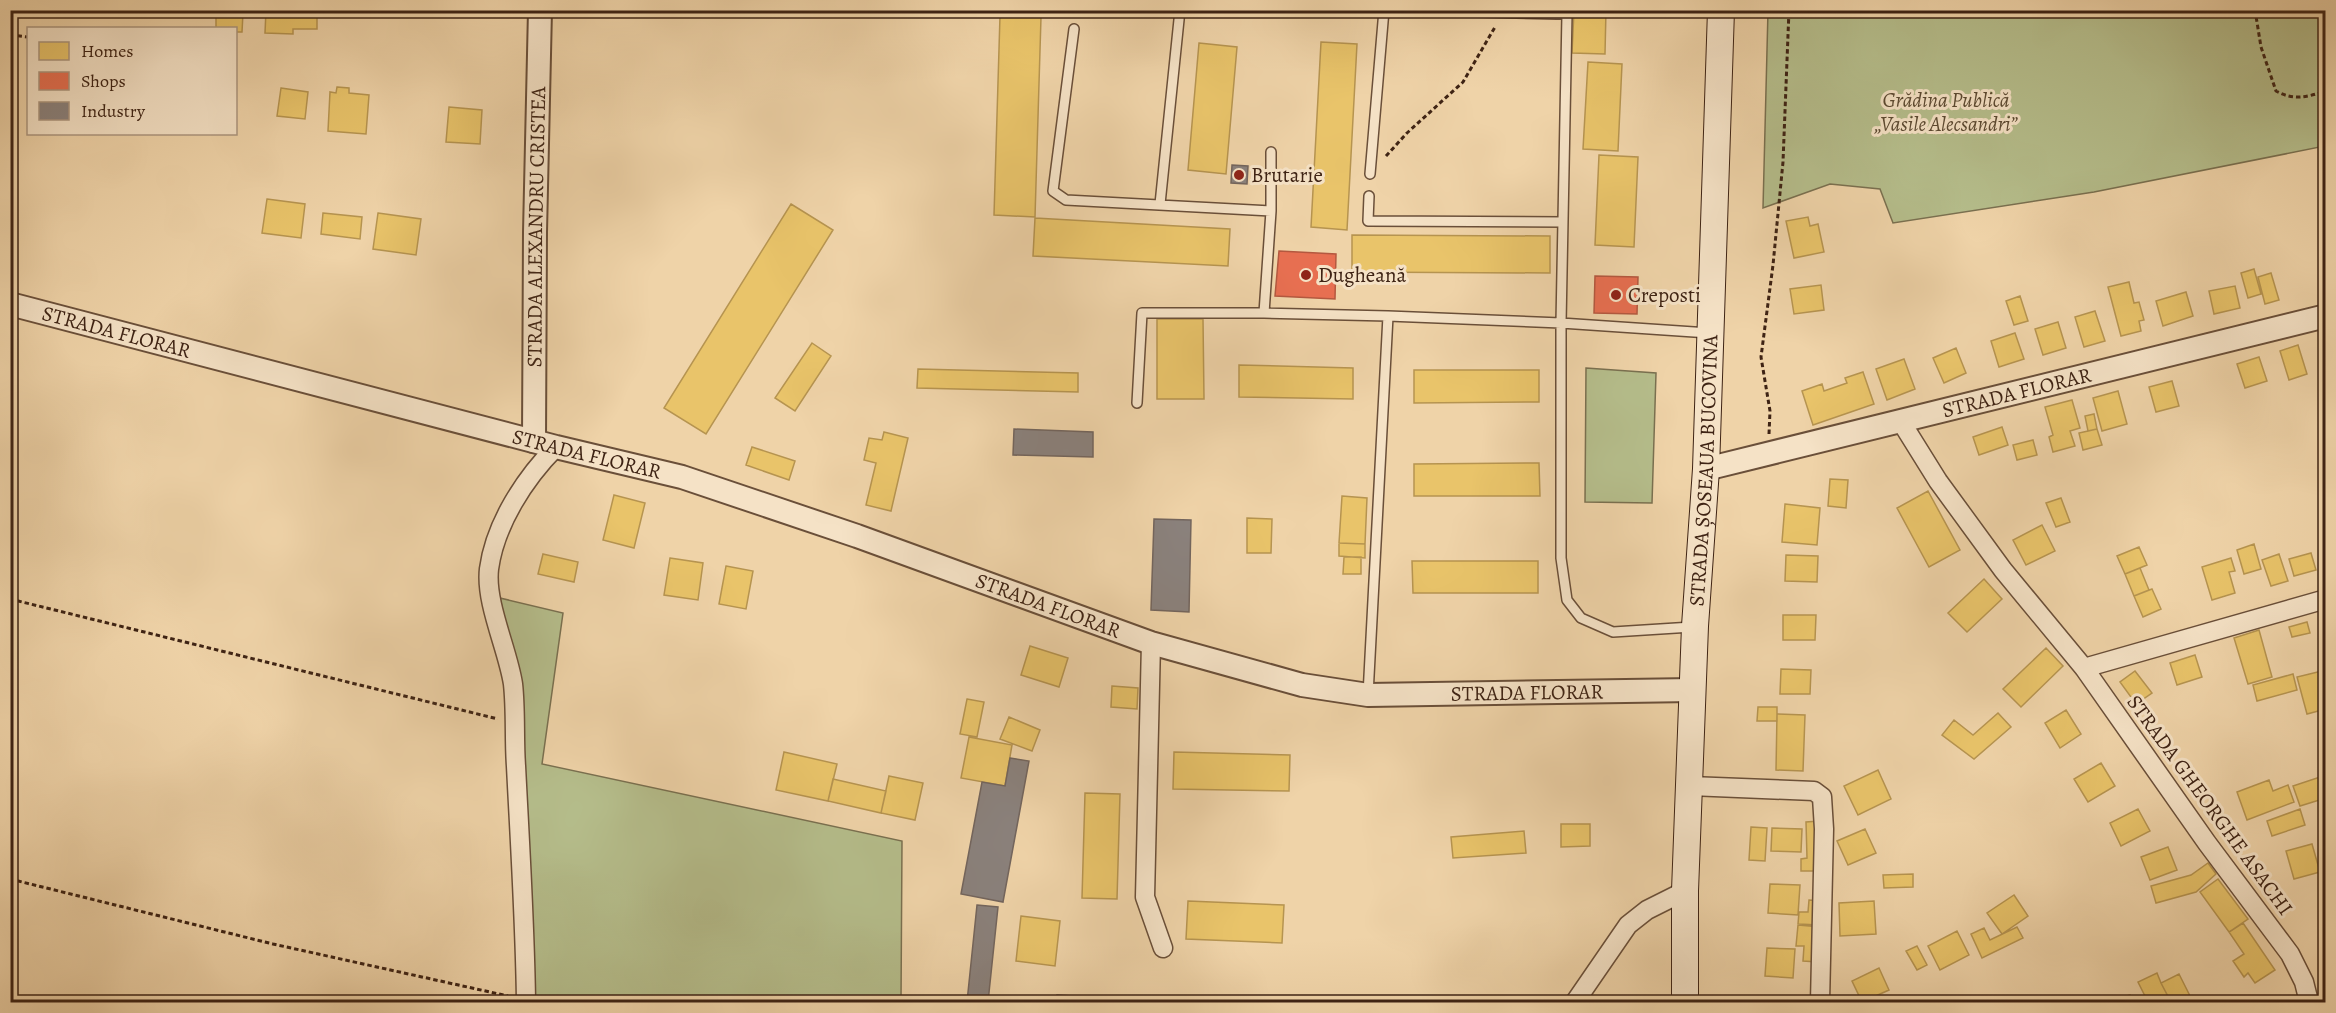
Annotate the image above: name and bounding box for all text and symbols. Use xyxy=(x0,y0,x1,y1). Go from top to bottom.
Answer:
legend xyxy=(27,27,237,135)
text: Homes xyxy=(81,39,133,63)
text: Shops xyxy=(81,69,126,93)
street label: STRADA ALEXANDRU CRISTEA xyxy=(520,85,552,368)
park label: Grădina Publică „Vasile Alecsandri” xyxy=(1873,86,2019,138)
text: Industry xyxy=(81,99,146,123)
place label: Brutarie xyxy=(1251,161,1323,189)
marker: Brutarie xyxy=(1232,168,1246,182)
place label: Dugheană xyxy=(1318,261,1407,289)
marker: Dugheană xyxy=(1299,268,1313,282)
place label: Creposti xyxy=(1628,281,1701,309)
marker: Creposti xyxy=(1609,288,1623,302)
street label: STRADA FLORAR xyxy=(39,299,194,365)
street label: STRADA ȘOSEAUA BUCOVINA xyxy=(1682,334,1724,607)
street label: STRADA FLORAR xyxy=(1939,360,2094,424)
street label: STRADA FLORAR xyxy=(509,422,664,486)
street label: STRADA FLORAR xyxy=(972,566,1125,645)
street label: STRADA FLORAR xyxy=(1450,677,1604,708)
street label: STRADA GHEORGHE ASACHI xyxy=(2120,689,2300,921)

